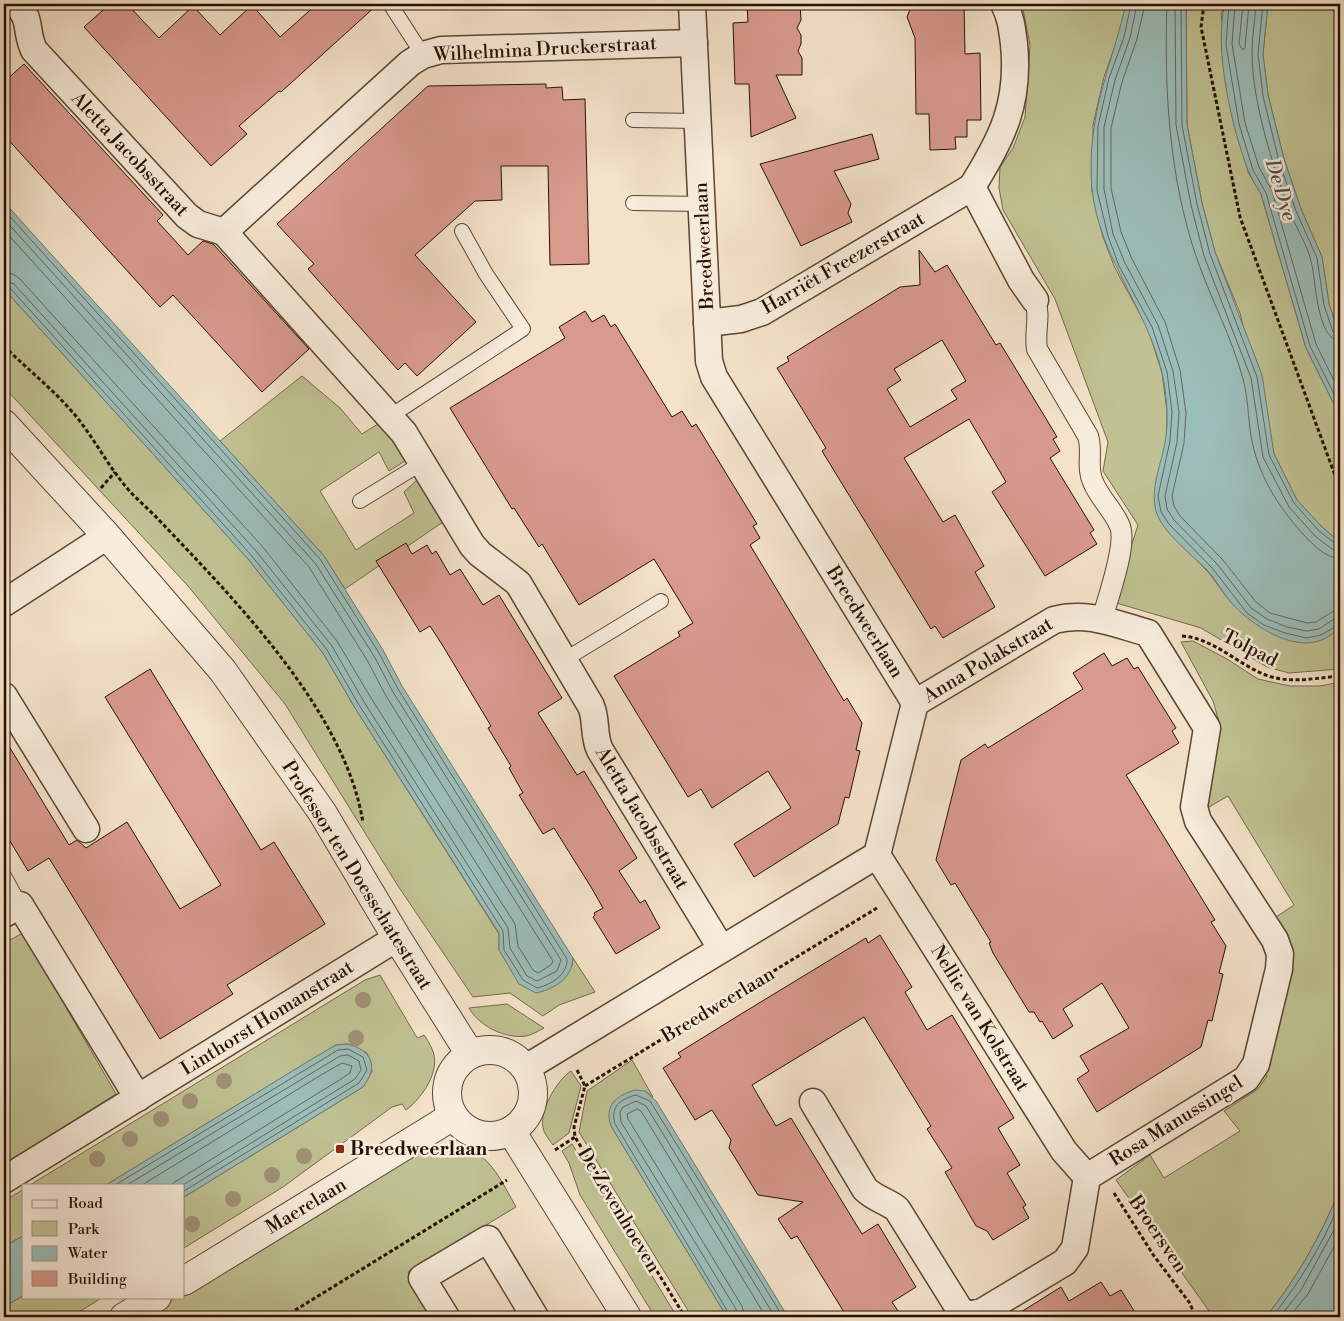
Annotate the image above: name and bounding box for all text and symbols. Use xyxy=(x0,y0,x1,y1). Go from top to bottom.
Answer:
street label: Wilhelmina Druckerstraat xyxy=(432,31,658,67)
street label: Aletta Jacobsstraat xyxy=(65,86,194,222)
water label: De Dye xyxy=(1259,155,1301,225)
street label: Breedweerlaan xyxy=(689,182,719,311)
street label: Harriët Freezerstraat xyxy=(757,206,929,319)
street label: Breedweerlaan xyxy=(820,561,909,683)
street label: Anna Polakstraat xyxy=(918,612,1057,709)
street label: Tolpad xyxy=(1218,624,1282,672)
street label: Aletta Jacobsstraat xyxy=(590,742,694,894)
street label: Professor ten Doesschatestraat xyxy=(276,756,438,994)
street label: Nellie van Kolstraat xyxy=(925,940,1035,1096)
street label: Linthorst Homanstraat xyxy=(176,955,358,1081)
street label: Breedweerlaan xyxy=(656,962,779,1049)
street label: Rosa Manussingel xyxy=(1105,1070,1248,1172)
place label: Breedweerlaan xyxy=(350,1137,487,1161)
marker: Breedweerlaan xyxy=(334,1143,346,1155)
street label: De Zevenhoeven xyxy=(572,1143,666,1277)
street label: Maerelaan xyxy=(261,1173,351,1239)
legend xyxy=(22,1184,185,1298)
street label: Broersven xyxy=(1123,1190,1193,1277)
text: Road xyxy=(68,1194,103,1213)
text: Park xyxy=(68,1220,100,1239)
text: Water xyxy=(67,1244,108,1263)
text: Building xyxy=(67,1270,127,1289)

